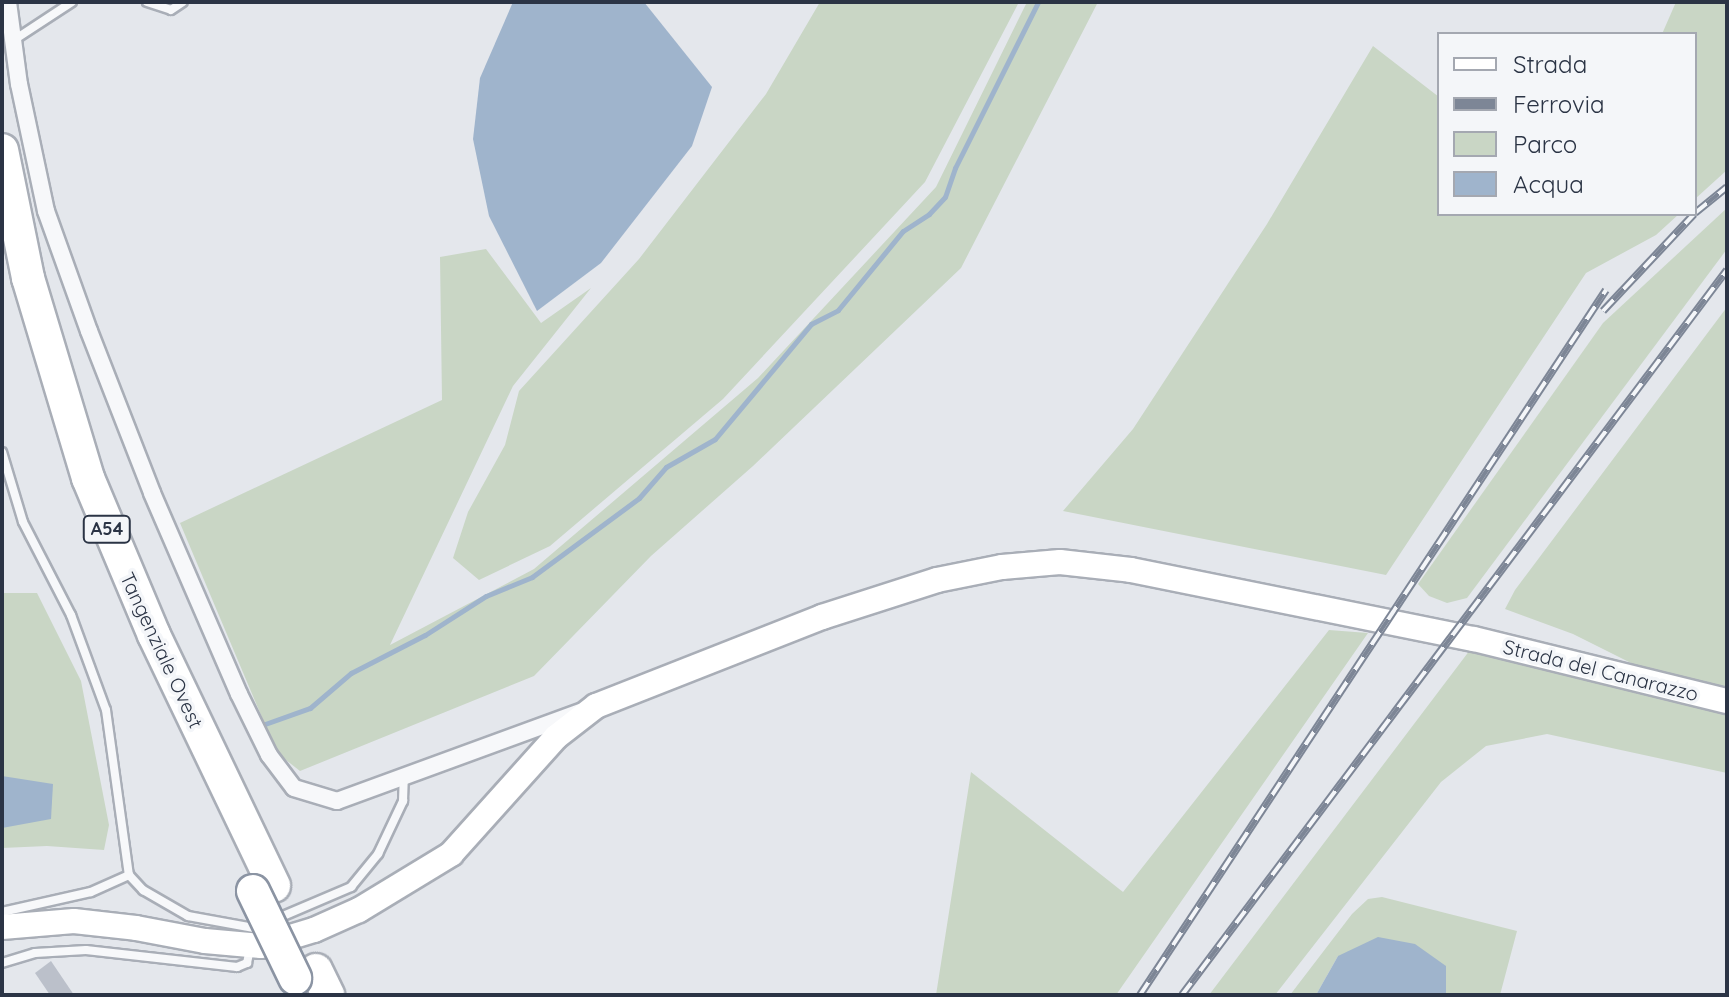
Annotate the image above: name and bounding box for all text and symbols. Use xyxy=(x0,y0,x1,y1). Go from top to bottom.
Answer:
legend xyxy=(1437,32,1697,216)
text: Strada xyxy=(1513,49,1587,79)
text: Ferrovia xyxy=(1513,89,1605,119)
text: Parco xyxy=(1513,129,1577,159)
text: Acqua xyxy=(1513,169,1584,199)
road number: A54 xyxy=(81,515,133,543)
street label: Tangenziale Ovest xyxy=(115,568,209,732)
street label: Strada del Canarazzo xyxy=(1501,634,1701,706)

